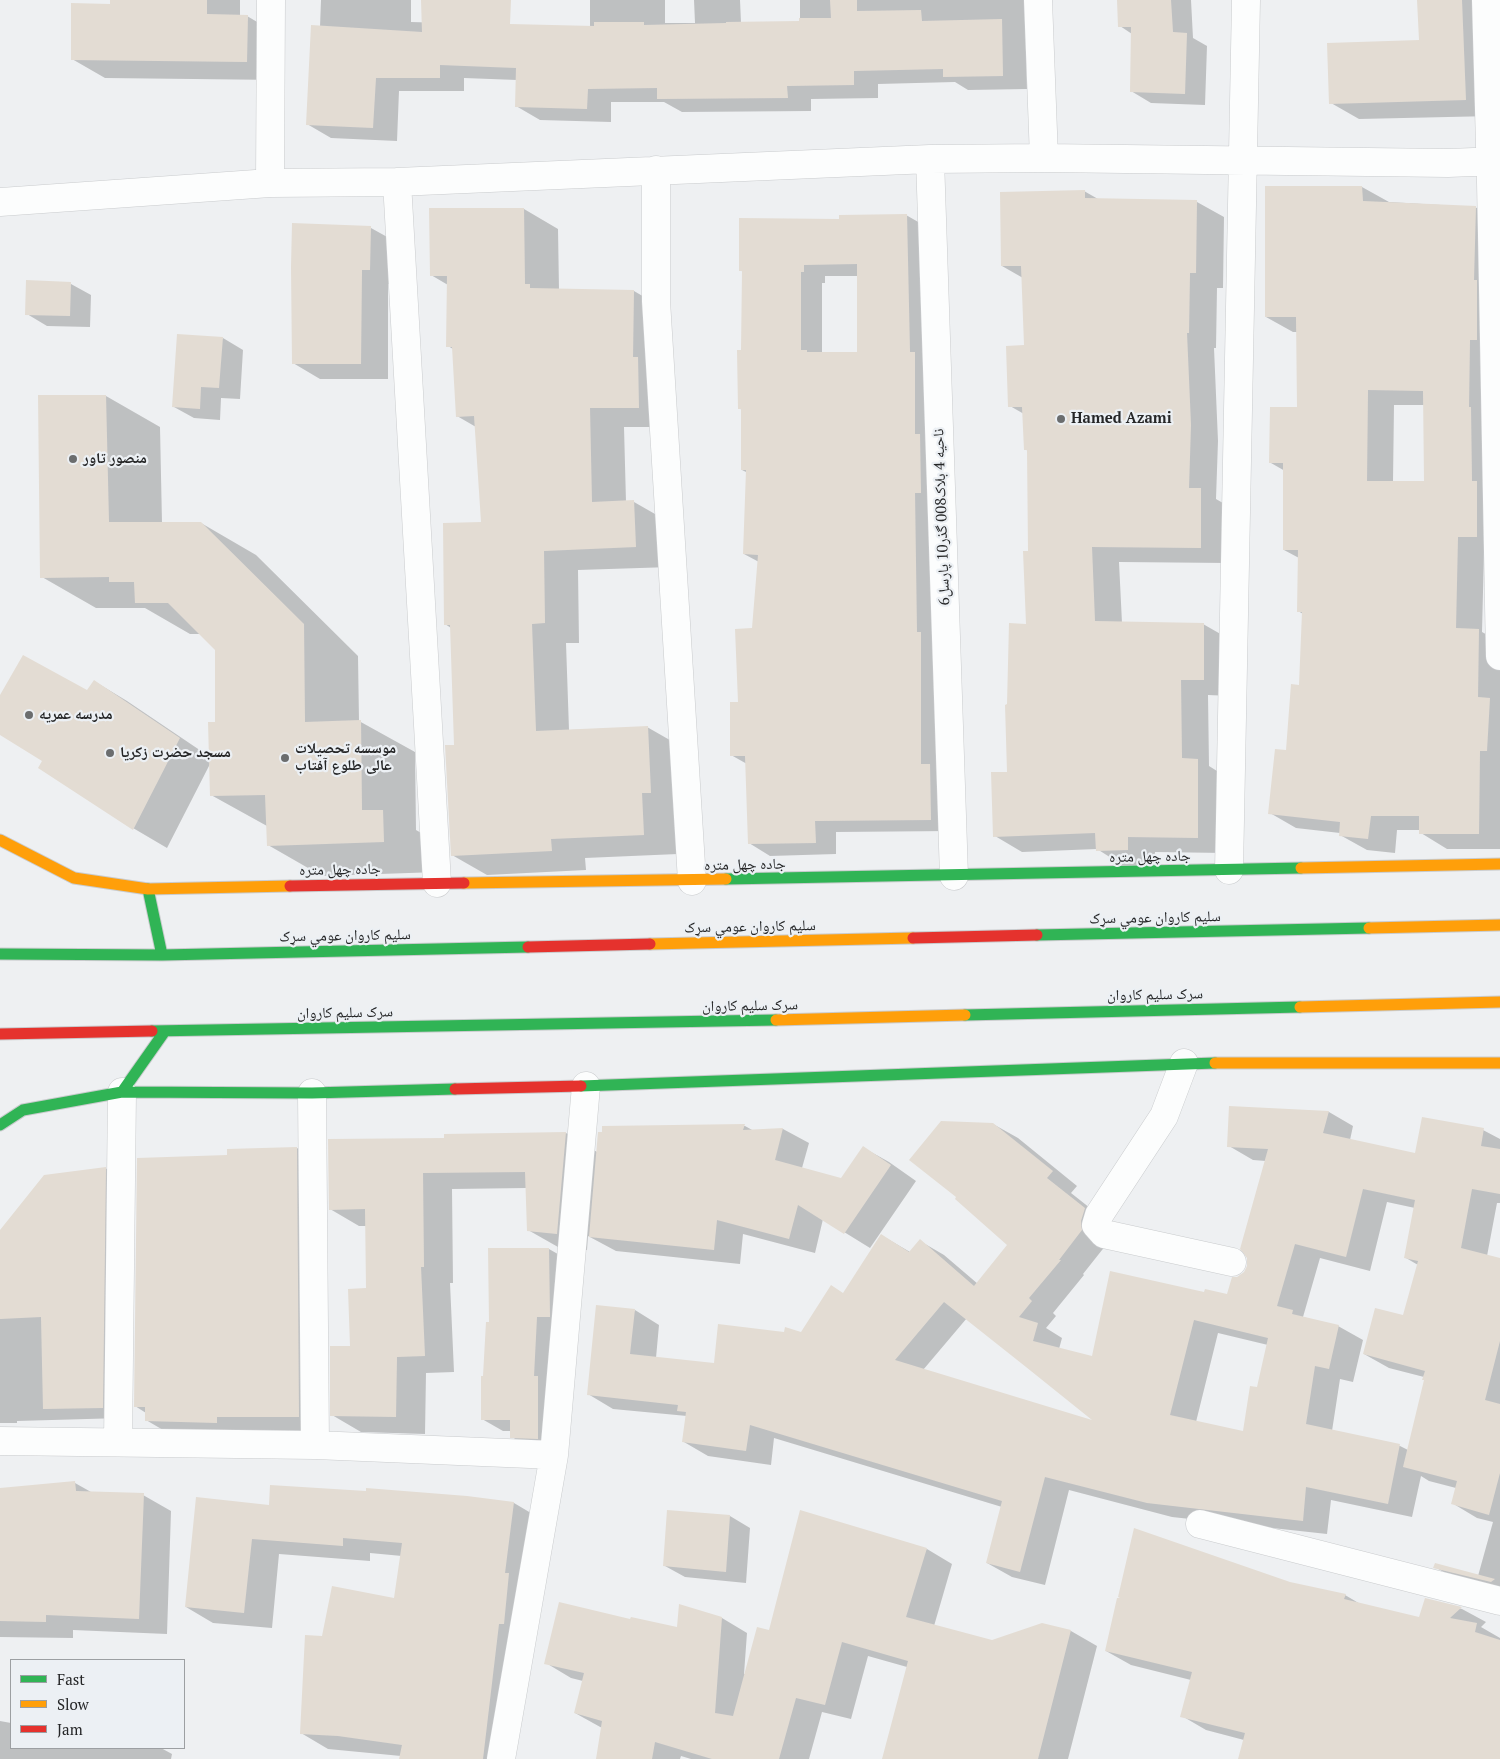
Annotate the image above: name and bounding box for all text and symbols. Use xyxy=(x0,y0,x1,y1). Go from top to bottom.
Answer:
place label: Hamed Azami xyxy=(1071,410,1172,428)
marker: Hamed Azami xyxy=(1055,413,1067,425)
street label: ناحیه 4 بلاک008 گذر10 پارسل6 xyxy=(930,428,954,606)
place label: منصور تاور xyxy=(83,450,147,468)
marker: منصور تاور xyxy=(67,453,79,465)
place label: مدرسه عمریه xyxy=(39,706,113,724)
marker: مدرسه عمریه xyxy=(23,709,35,721)
place label: موسسه تحصیلات عالی طلوع آفتاب xyxy=(295,740,396,775)
place label: مسجد حضرت زکریا xyxy=(120,744,231,762)
marker: مسجد حضرت زکریا xyxy=(104,747,116,759)
marker: موسسه تحصیلات عالی طلوع آفتاب xyxy=(279,752,291,764)
street label: جاده چهل متره xyxy=(1109,847,1191,867)
street label: جاده چهل متره xyxy=(704,855,786,875)
street label: جاده چهل متره xyxy=(299,860,381,880)
street label: سلیم کاروان عومي سړک xyxy=(1089,908,1221,928)
street label: سلیم کاروان عومي سړک xyxy=(684,917,816,937)
street label: سلیم کاروان عومي سړک xyxy=(279,926,411,946)
street label: سرک سلیم کاروان xyxy=(1107,985,1203,1005)
street label: سرک سلیم کاروان xyxy=(702,996,798,1016)
street label: سرک سلیم کاروان xyxy=(297,1003,393,1023)
legend xyxy=(10,1659,185,1749)
text: Fast xyxy=(57,1669,85,1689)
text: Slow xyxy=(57,1694,89,1714)
text: Jam xyxy=(57,1719,83,1739)

